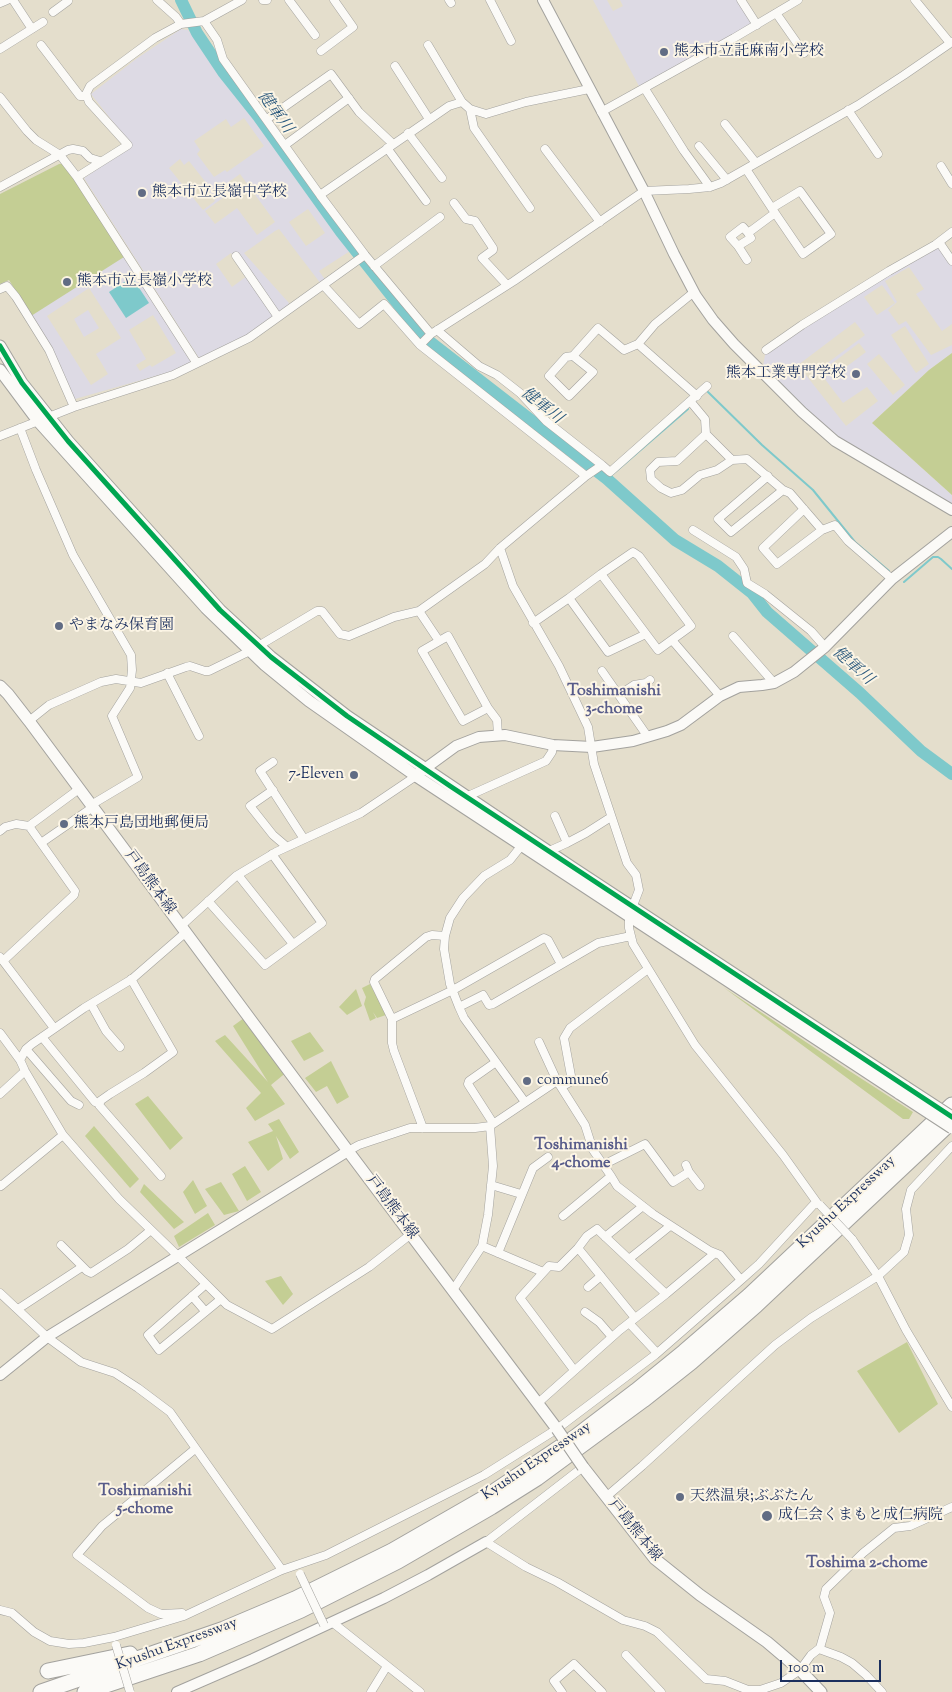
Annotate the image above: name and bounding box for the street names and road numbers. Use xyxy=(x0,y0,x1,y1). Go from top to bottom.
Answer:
street label: 戸島熊本線 xyxy=(120,847,178,919)
street label: Kyushu Expressway xyxy=(794,1153,900,1253)
street label: 戸島熊本線 xyxy=(361,1173,421,1243)
street label: Kyushu Expressway xyxy=(479,1419,595,1505)
street label: 戸島熊本線 xyxy=(603,1496,665,1566)
street label: Kyushu Expressway xyxy=(114,1615,240,1675)

